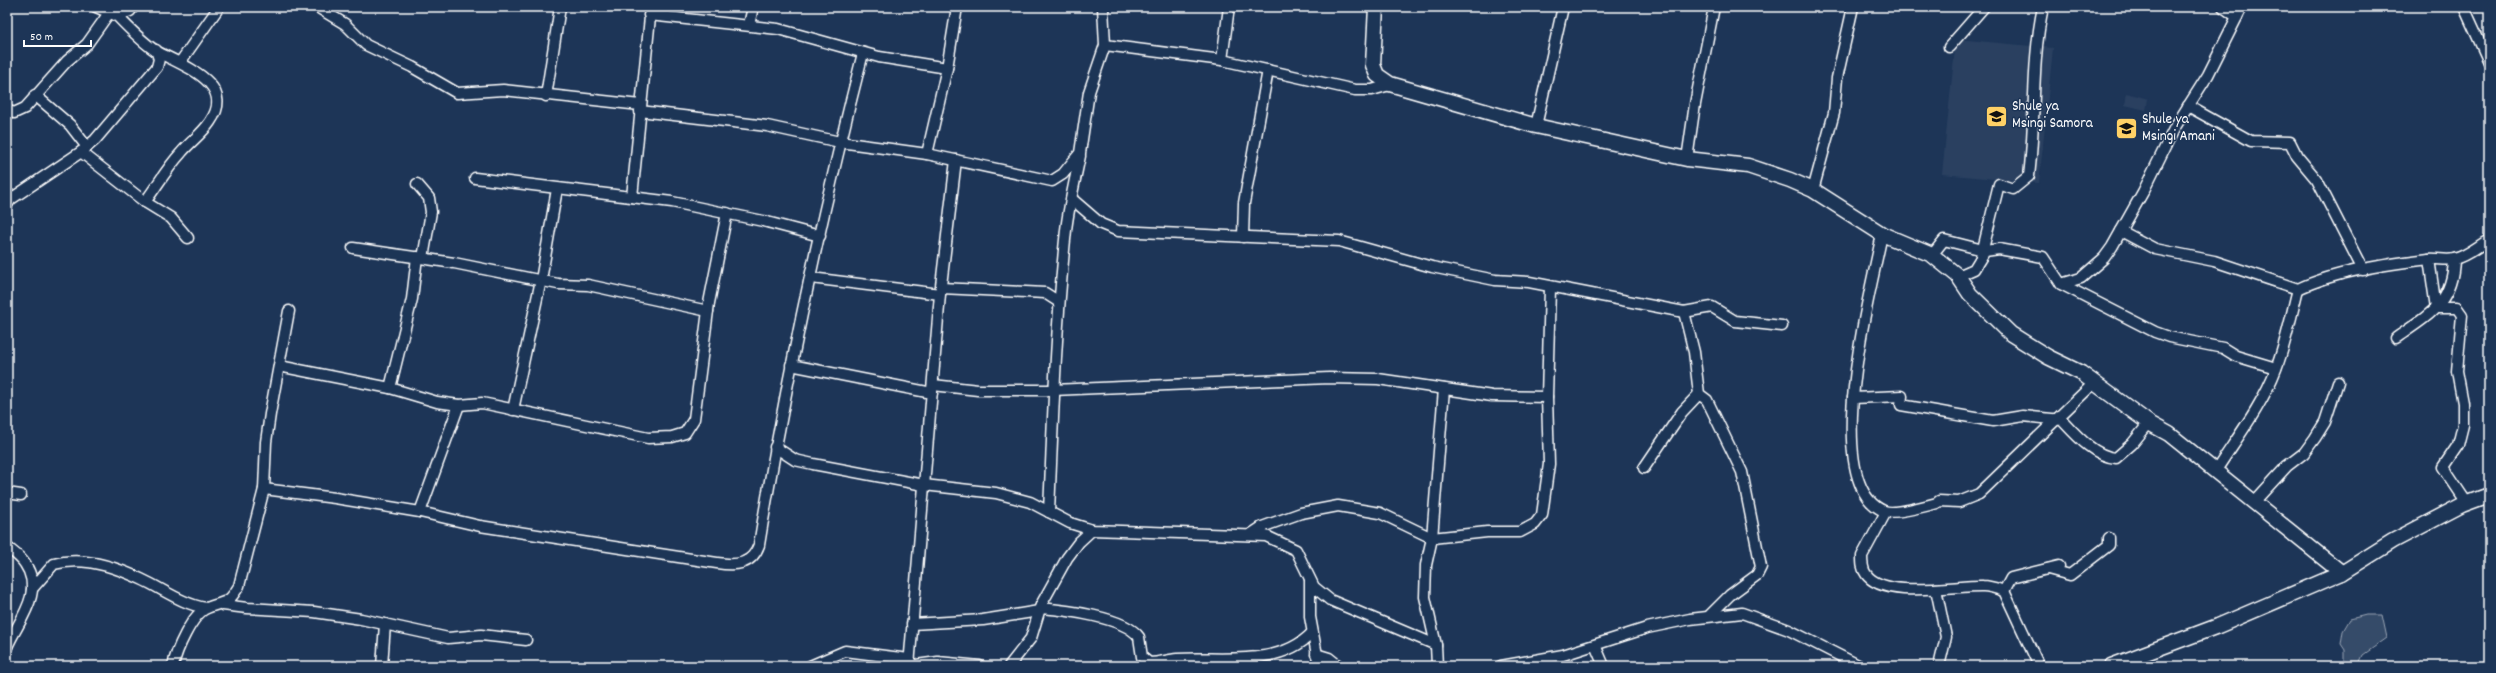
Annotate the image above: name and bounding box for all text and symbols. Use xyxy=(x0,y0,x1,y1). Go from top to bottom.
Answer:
scale bar xyxy=(24,22,91,48)
text: 50 m xyxy=(30,29,53,46)
place label: Shule ya Msingi Samora xyxy=(2012,96,2094,135)
school or university icon: Shule ya Msingi Samora xyxy=(1983,103,2009,129)
place label: Shule ya Msingi Amani xyxy=(2142,109,2215,148)
school or university icon: Shule ya Msingi Amani xyxy=(2113,116,2139,142)

